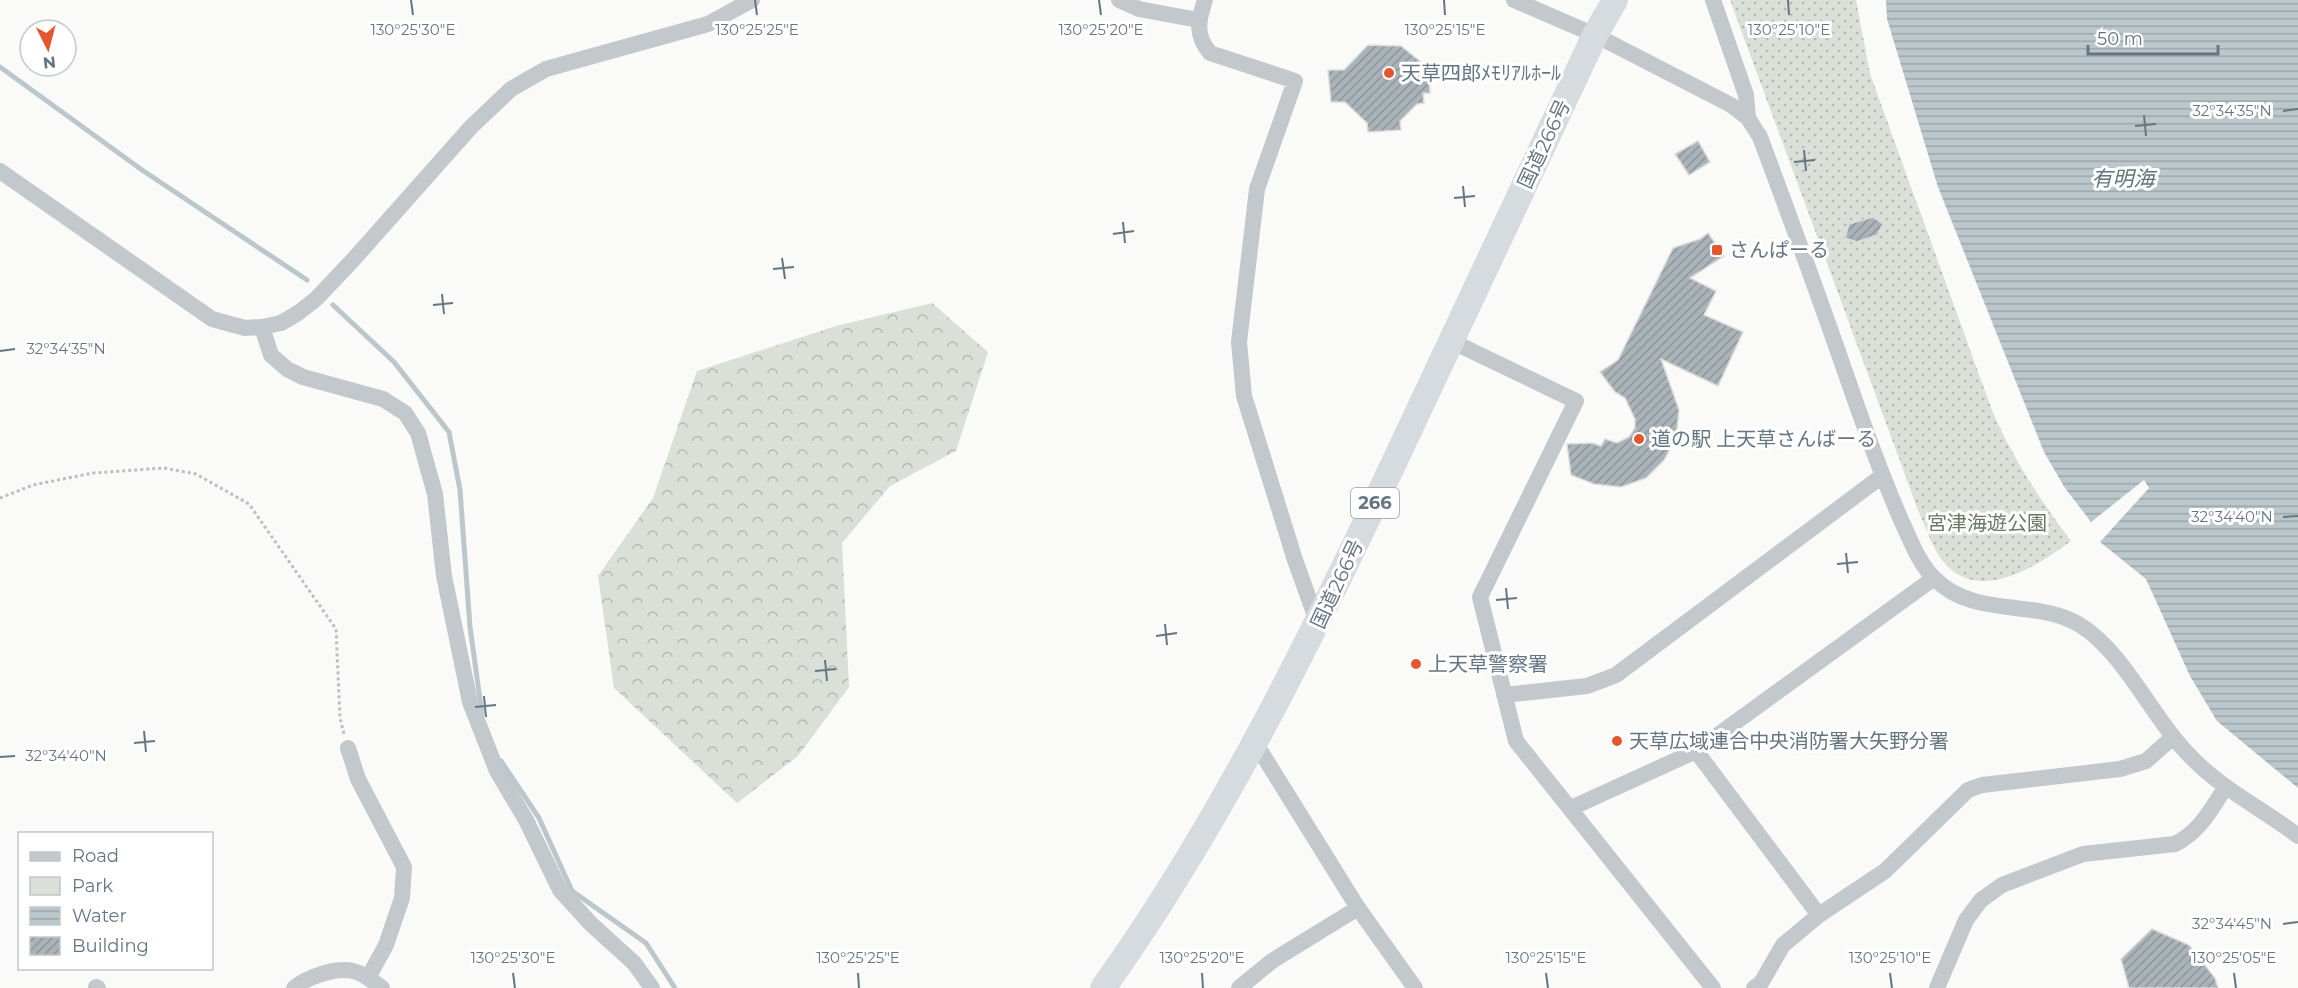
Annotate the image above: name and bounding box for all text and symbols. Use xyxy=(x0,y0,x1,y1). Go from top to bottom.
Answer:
north arrow xyxy=(18,18,78,78)
scale bar xyxy=(2088,18,2218,56)
text: 130°25'30"E xyxy=(370,20,456,39)
text: 130°25'25"E xyxy=(715,20,799,39)
text: 130°25'20"E xyxy=(1058,20,1144,39)
text: 130°25'15"E xyxy=(1405,20,1485,39)
text: 130°25'10"E xyxy=(1748,20,1830,39)
text: 50 m xyxy=(2097,28,2143,50)
text: N xyxy=(42,52,57,73)
place label: 天草四郎ﾒﾓﾘｱﾙﾎｰﾙ xyxy=(1401,61,1561,85)
marker: 天草四郎ﾒﾓﾘｱﾙﾎｰﾙ xyxy=(1382,66,1396,80)
street label: 国道266号 xyxy=(1513,96,1575,192)
text: 32°34'35"N xyxy=(2192,101,2272,120)
water label: 有明海 xyxy=(2092,166,2157,191)
place label: さんぱーる xyxy=(1729,238,1829,262)
marker: さんぱーる xyxy=(1710,243,1724,257)
text: 32°34'35"N xyxy=(26,339,106,358)
place label: 道の駅 上天草さんばーる xyxy=(1651,427,1876,451)
marker: 道の駅 上天草さんばーる xyxy=(1632,432,1646,446)
road number: 266 xyxy=(1351,488,1399,518)
text: 32°34'40"N xyxy=(2191,507,2273,526)
park label: 宮津海遊公園 xyxy=(1927,511,2047,535)
street label: 国道266号 xyxy=(1306,536,1368,632)
place label: 上天草警察署 xyxy=(1428,652,1548,676)
marker: 上天草警察署 xyxy=(1409,657,1423,671)
place label: 天草広域連合中央消防署大矢野分署 xyxy=(1629,729,1949,753)
marker: 天草広域連合中央消防署大矢野分署 xyxy=(1610,734,1624,748)
text: 32°34'40"N xyxy=(25,746,107,765)
legend xyxy=(18,832,213,970)
text: Road xyxy=(72,845,119,867)
text: Park xyxy=(72,875,113,897)
text: Water xyxy=(72,905,127,927)
text: 32°34'45"N xyxy=(2192,914,2272,933)
text: Building xyxy=(72,935,149,957)
text: 130°25'30"E xyxy=(470,948,556,967)
text: 130°25'25"E xyxy=(816,948,900,967)
text: 130°25'20"E xyxy=(1159,948,1245,967)
text: 130°25'15"E xyxy=(1506,948,1586,967)
text: 130°25'10"E xyxy=(1849,948,1931,967)
text: 130°25'05"E xyxy=(2192,948,2276,967)

